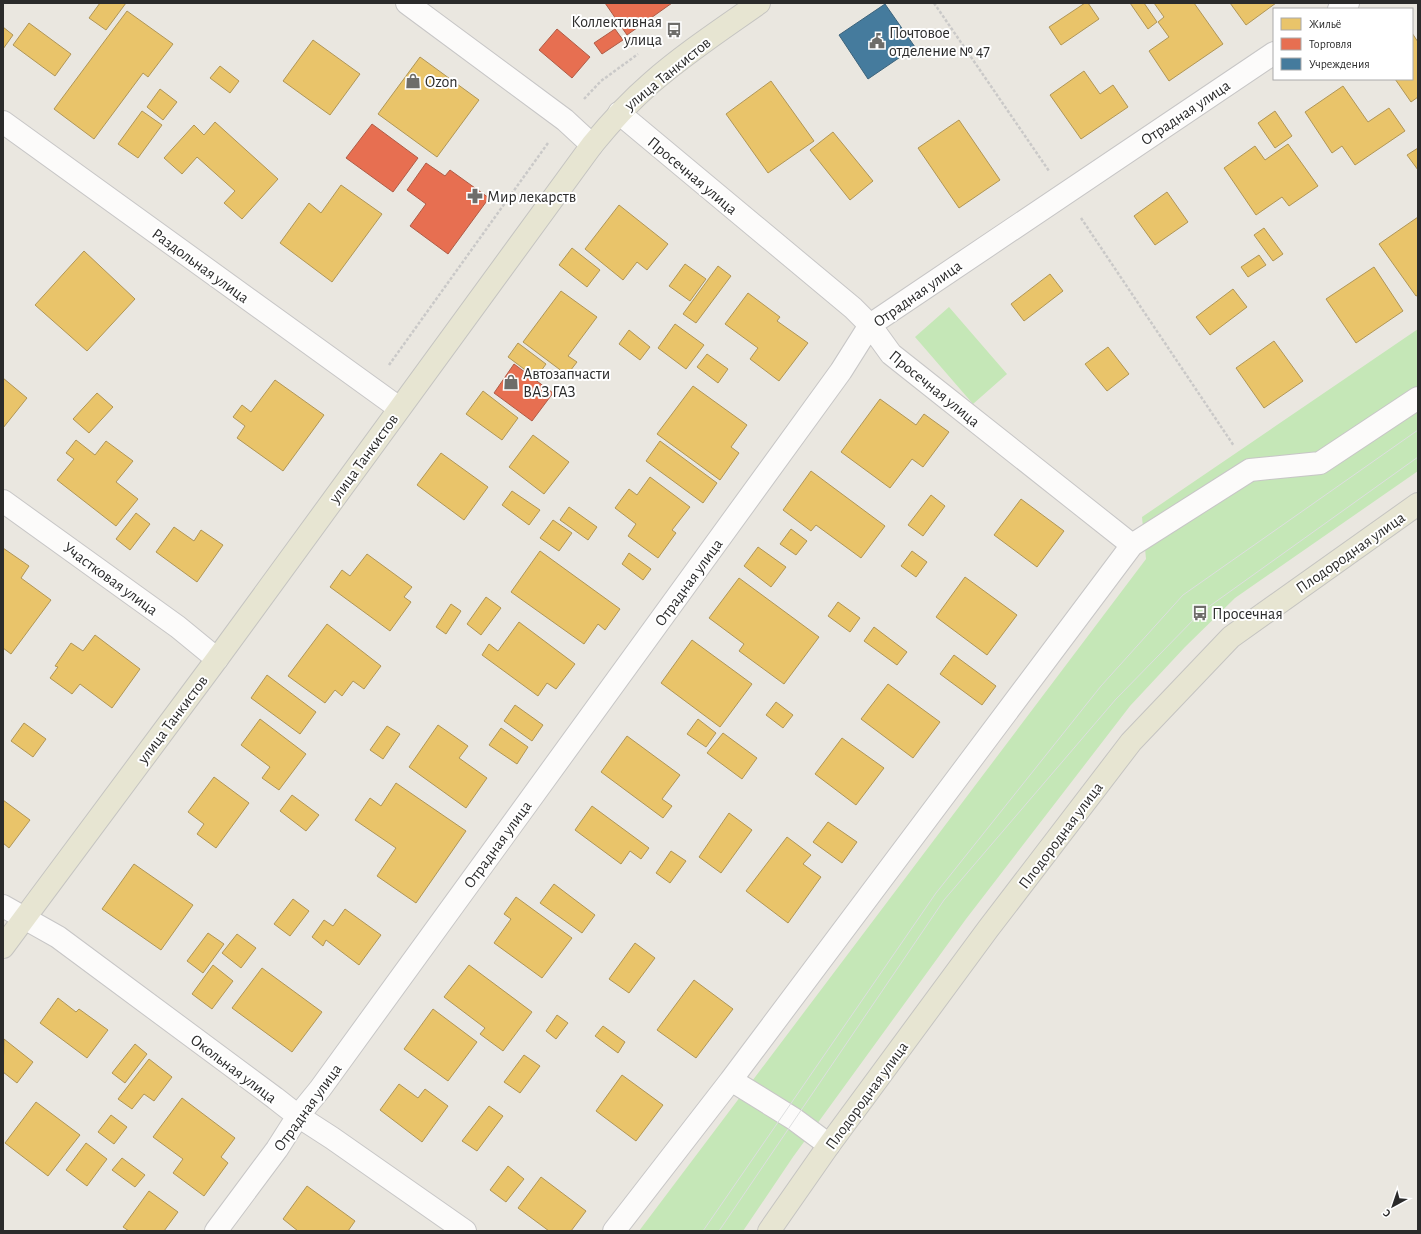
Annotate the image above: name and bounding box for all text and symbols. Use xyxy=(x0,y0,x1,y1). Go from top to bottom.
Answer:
legend xyxy=(1273,8,1413,80)
place label: Коллективная улица xyxy=(571,14,662,49)
text: Жильё xyxy=(1309,18,1341,30)
bus stop icon: Коллективная улица xyxy=(665,21,683,39)
place label: Почтовое отделение № 47 xyxy=(889,25,990,59)
public building icon: Почтовое отделение № 47 xyxy=(868,32,886,50)
street label: улица Танкистов xyxy=(621,34,714,115)
text: Торговля xyxy=(1309,38,1352,50)
text: Учреждения xyxy=(1309,58,1370,70)
shop icon: Ozon xyxy=(404,72,422,90)
place label: Ozon xyxy=(425,74,457,90)
street label: Отрадная улица xyxy=(1138,77,1234,149)
street label: Просечная улица xyxy=(644,134,740,218)
pharmacy icon: Мир лекарств xyxy=(466,187,484,205)
place label: Мир лекарств xyxy=(487,189,576,205)
street label: Раздольная улица xyxy=(148,225,252,307)
street label: Отрадная улица xyxy=(870,257,965,331)
street label: Просечная улица xyxy=(885,347,983,431)
place label: Автозапчасти ВАЗ ГАЗ xyxy=(523,366,610,400)
shop icon: Автозапчасти ВАЗ ГАЗ xyxy=(502,373,520,391)
street label: улица Танкистов xyxy=(326,411,402,507)
street label: Плодородная улица xyxy=(1293,509,1409,597)
street label: Отрадная улица xyxy=(652,536,727,630)
street label: Участковая улица xyxy=(60,539,161,619)
bus stop icon: Просечная xyxy=(1191,604,1209,622)
place label: Просечная xyxy=(1212,606,1283,622)
street label: улица Танкистов xyxy=(134,673,212,768)
street label: Плодородная улица xyxy=(1016,779,1107,893)
street label: Отрадная улица xyxy=(461,798,536,892)
street label: Окольная улица xyxy=(187,1031,279,1107)
street label: Плодородная улица xyxy=(822,1039,912,1153)
street label: Отрадная улица xyxy=(271,1061,346,1155)
north arrow xyxy=(1373,1186,1413,1226)
text: С xyxy=(1381,1207,1393,1219)

